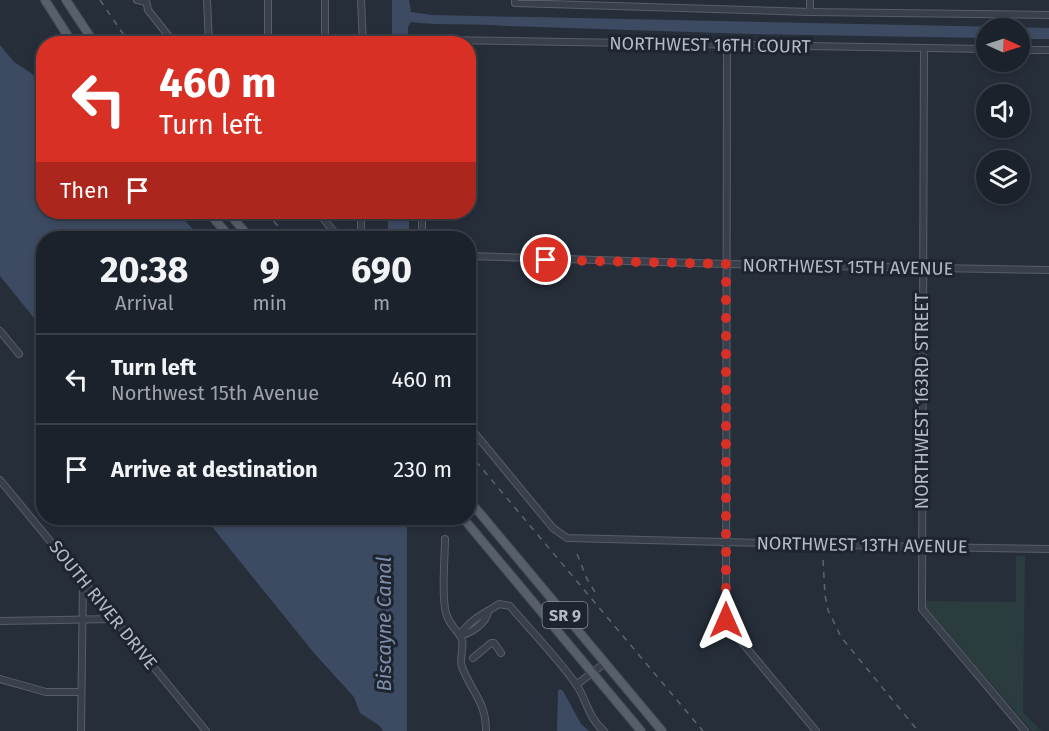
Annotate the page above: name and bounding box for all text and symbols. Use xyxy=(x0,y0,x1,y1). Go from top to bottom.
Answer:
north arrow xyxy=(976,18,1030,72)
map controls xyxy=(976,18,1030,204)
street label: NORTHWEST 16TH COURT xyxy=(609,32,812,58)
text: 460 m xyxy=(159,58,276,108)
icon: left xyxy=(60,60,138,138)
button: sound xyxy=(976,84,1030,138)
text: Turn left xyxy=(159,109,262,141)
button: layers xyxy=(976,150,1030,204)
icon: arrive xyxy=(121,174,154,207)
text: Then xyxy=(60,177,109,204)
pin xyxy=(520,234,571,285)
icon: arrive xyxy=(529,243,562,276)
text: 20:38 xyxy=(100,248,189,292)
text: 9 xyxy=(260,248,280,292)
text: 690 xyxy=(351,248,412,292)
street label: NORTHWEST 15TH AVENUE xyxy=(743,254,953,280)
text: Arrival xyxy=(115,291,174,315)
text: min xyxy=(253,291,287,315)
text: m xyxy=(373,291,390,315)
street label: NORTHWEST 163RD STREET xyxy=(911,292,933,509)
text: Turn left xyxy=(111,354,196,381)
icon: left xyxy=(60,363,93,396)
text: 460 m xyxy=(392,366,452,393)
text: Northwest 15th Avenue xyxy=(111,381,319,405)
icon: arrive xyxy=(60,453,93,486)
text: Arrive at destination xyxy=(111,456,318,483)
text: 230 m xyxy=(393,456,452,483)
street label: NORTHWEST 13TH AVENUE xyxy=(756,532,968,558)
street label: SOUTH RIVER DRIVE xyxy=(44,536,162,674)
water label: Biscayne Canal xyxy=(372,557,396,691)
position arrow xyxy=(694,588,758,652)
road number: SR 9 xyxy=(542,602,588,628)

